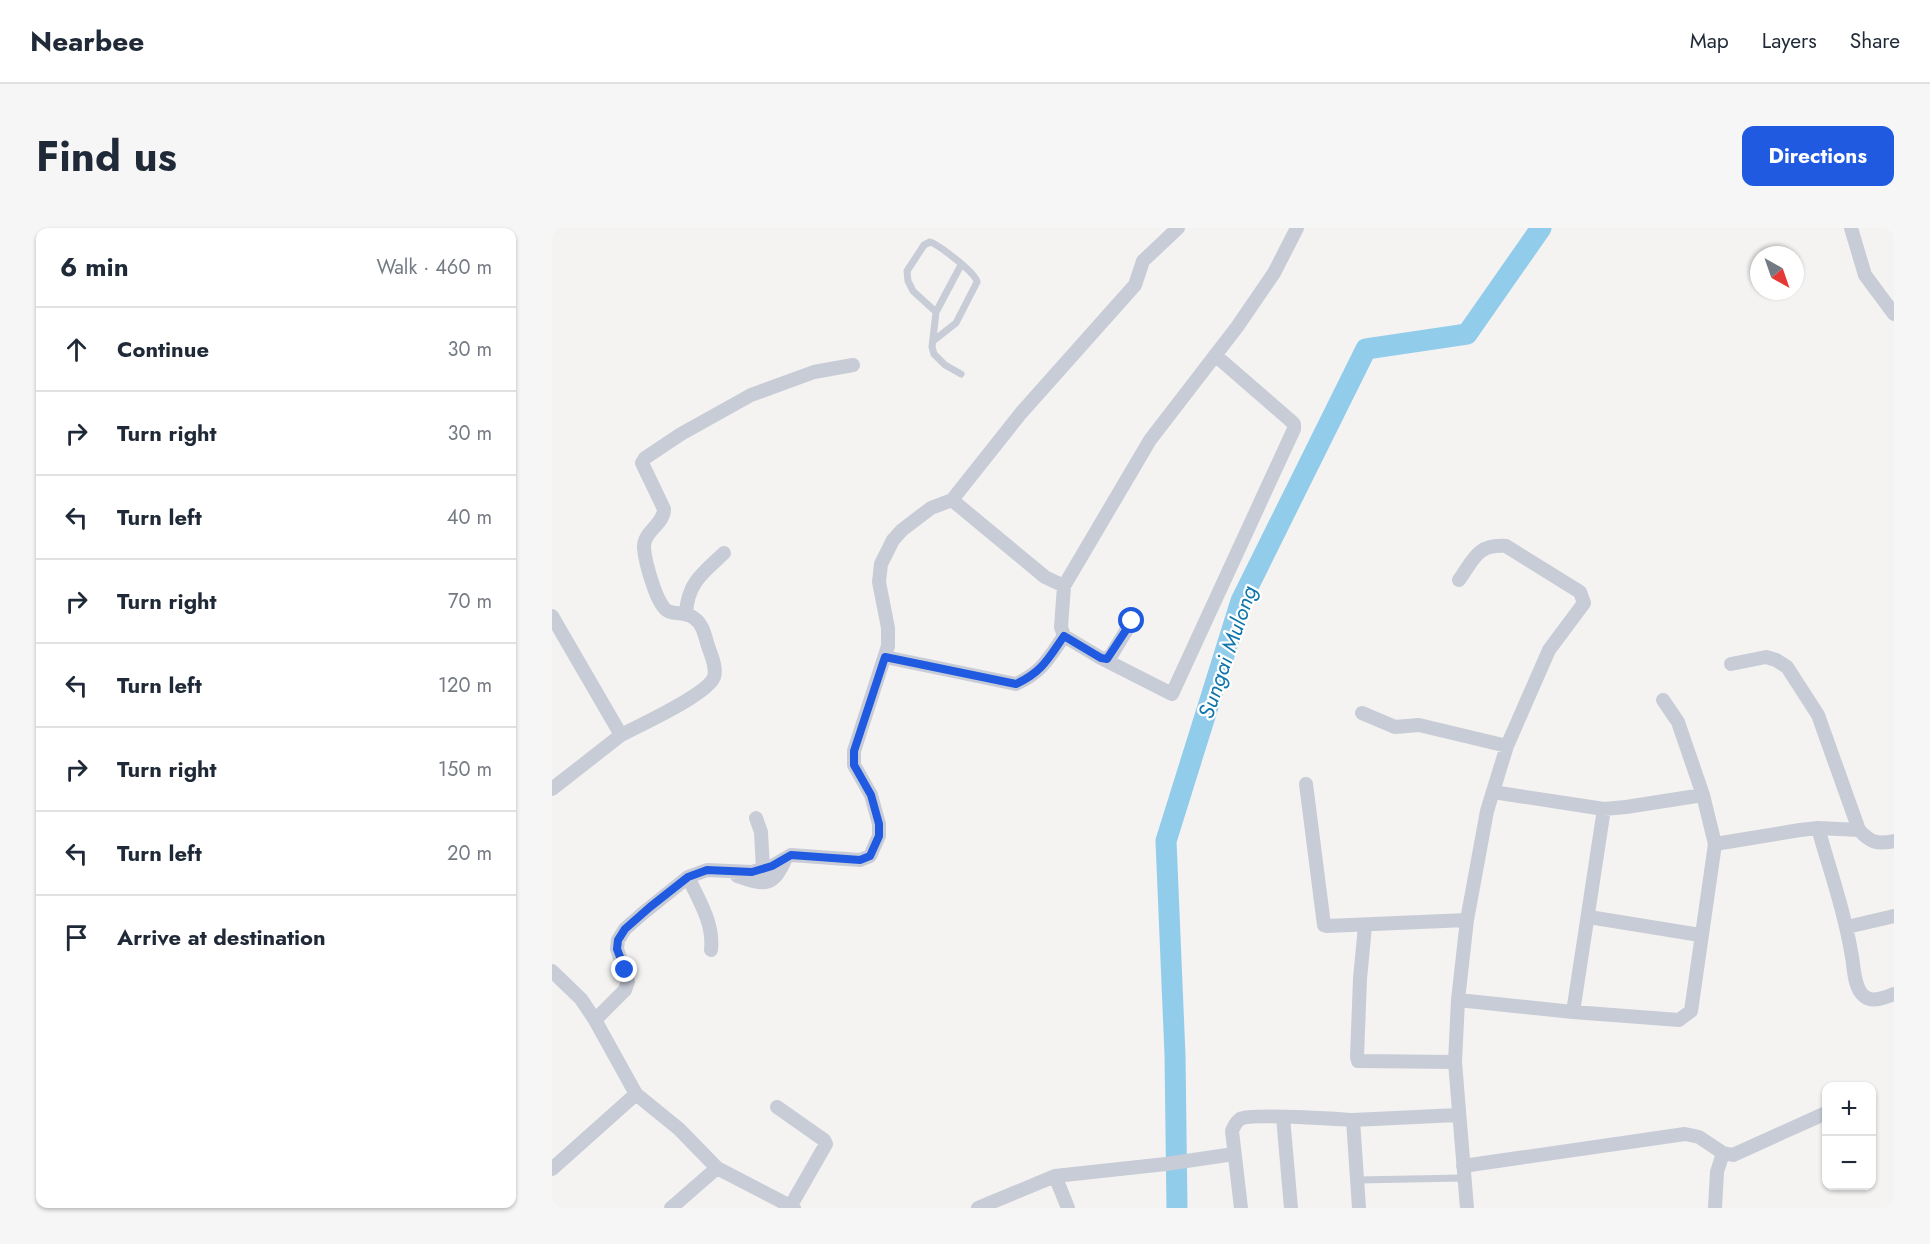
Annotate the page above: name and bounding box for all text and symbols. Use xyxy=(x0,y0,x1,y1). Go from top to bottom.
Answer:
text: Nearbee xyxy=(30,21,144,62)
text: Map xyxy=(1690,26,1729,56)
text: Layers xyxy=(1762,26,1817,56)
text: Share xyxy=(1850,26,1900,56)
text: Find us xyxy=(36,126,177,187)
button: Directions xyxy=(1742,126,1894,186)
north arrow xyxy=(1750,246,1804,300)
text: 6 min xyxy=(60,248,129,286)
text: Walk · 460 m xyxy=(376,253,492,282)
icon: ahead xyxy=(60,333,93,366)
text: Continue xyxy=(117,333,209,365)
text: 30 m xyxy=(447,335,492,364)
icon: right xyxy=(60,417,93,450)
text: Turn right xyxy=(117,417,217,449)
text: 30 m xyxy=(447,419,492,448)
icon: left xyxy=(60,501,93,534)
text: Turn left xyxy=(117,501,202,533)
text: 40 m xyxy=(447,503,492,532)
water label: Sungai Mulong xyxy=(1189,581,1265,723)
icon: right xyxy=(60,585,93,618)
text: Turn right xyxy=(117,585,217,617)
text: 70 m xyxy=(448,587,492,616)
route start xyxy=(1118,607,1144,633)
icon: left xyxy=(60,669,93,702)
text: Turn left xyxy=(117,669,202,701)
text: 120 m xyxy=(438,671,492,700)
icon: right xyxy=(60,753,93,786)
text: Turn right xyxy=(117,753,217,785)
text: 150 m xyxy=(438,755,492,784)
icon: left xyxy=(60,837,93,870)
text: Turn left xyxy=(117,837,202,869)
text: 20 m xyxy=(447,839,492,868)
icon: arrive xyxy=(60,921,93,954)
text: Arrive at destination xyxy=(117,921,326,953)
route end xyxy=(611,956,637,982)
map controls xyxy=(1822,1082,1876,1190)
button: + xyxy=(1822,1082,1876,1136)
button: − xyxy=(1822,1136,1876,1190)

